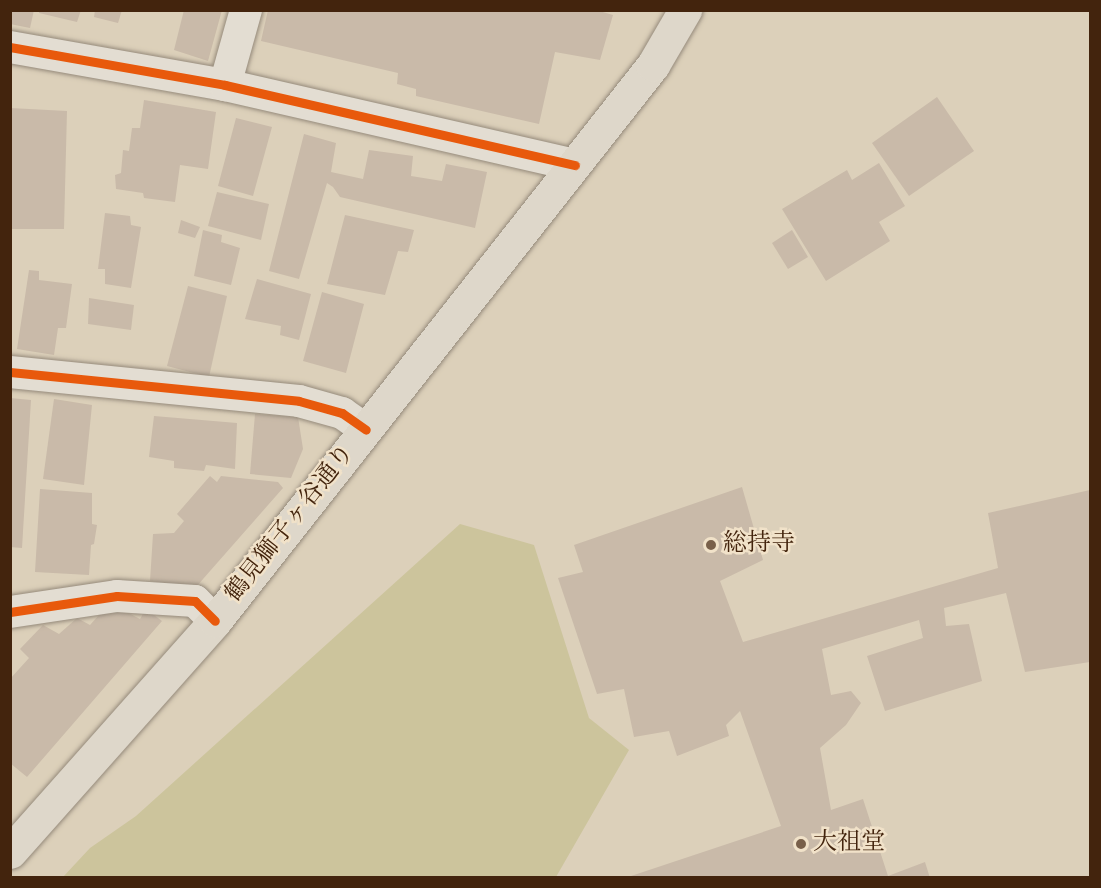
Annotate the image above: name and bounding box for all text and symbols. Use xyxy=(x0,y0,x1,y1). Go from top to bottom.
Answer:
street label: 鶴見獅子ヶ谷通り xyxy=(221,439,361,609)
place label: 総持寺 xyxy=(723,531,795,559)
marker: 総持寺 xyxy=(704,538,718,552)
place label: 大祖堂 xyxy=(813,830,885,858)
marker: 大祖堂 xyxy=(794,837,808,851)

